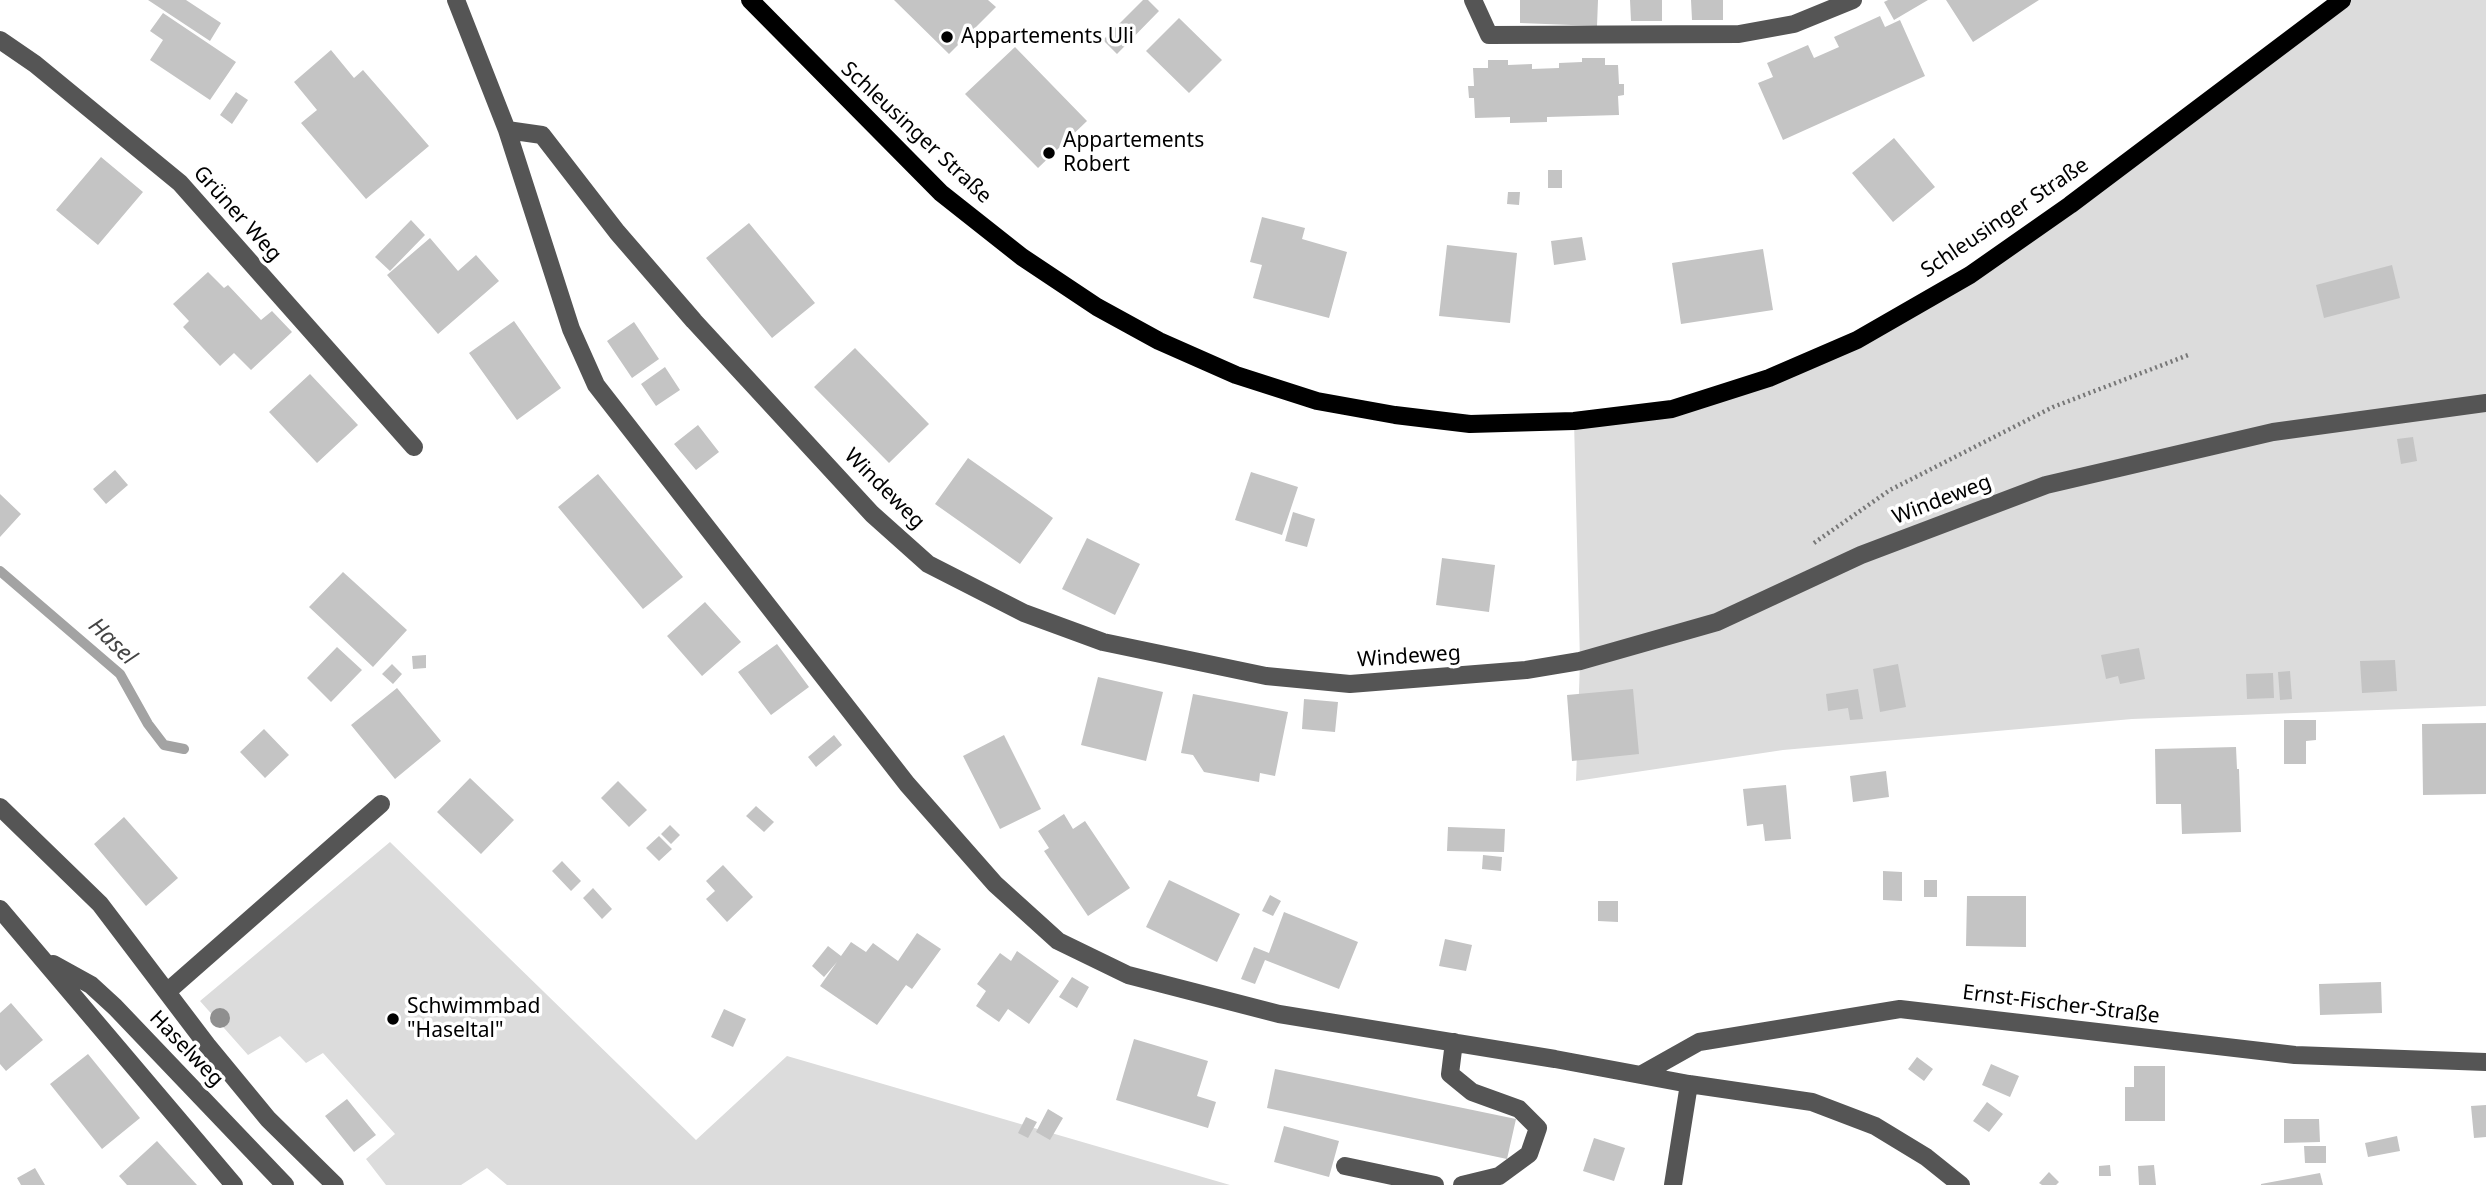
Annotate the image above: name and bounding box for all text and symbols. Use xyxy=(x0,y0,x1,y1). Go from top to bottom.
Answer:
place label: Appartements Uli xyxy=(961,24,1134,50)
marker: Appartements Uli xyxy=(939,29,955,45)
street label: Schleusinger Straße xyxy=(836,57,996,209)
place label: Appartements Robert xyxy=(1063,128,1204,178)
marker: Appartements Robert xyxy=(1041,145,1057,161)
street label: Schleusinger Straße xyxy=(1917,153,2093,283)
street label: Grüner Weg xyxy=(188,161,286,267)
street label: Windeweg xyxy=(838,443,930,535)
street label: Windeweg xyxy=(1889,470,1995,530)
water label: Hasel xyxy=(82,613,142,671)
street label: Windeweg xyxy=(1356,641,1462,673)
street label: Ernst-Fischer-Straße xyxy=(1961,980,2161,1030)
place label: Schwimmbad "Haseltal" xyxy=(407,994,540,1044)
street label: Haselweg xyxy=(144,1006,228,1092)
marker: Schwimmbad "Haseltal" xyxy=(385,1011,401,1027)

